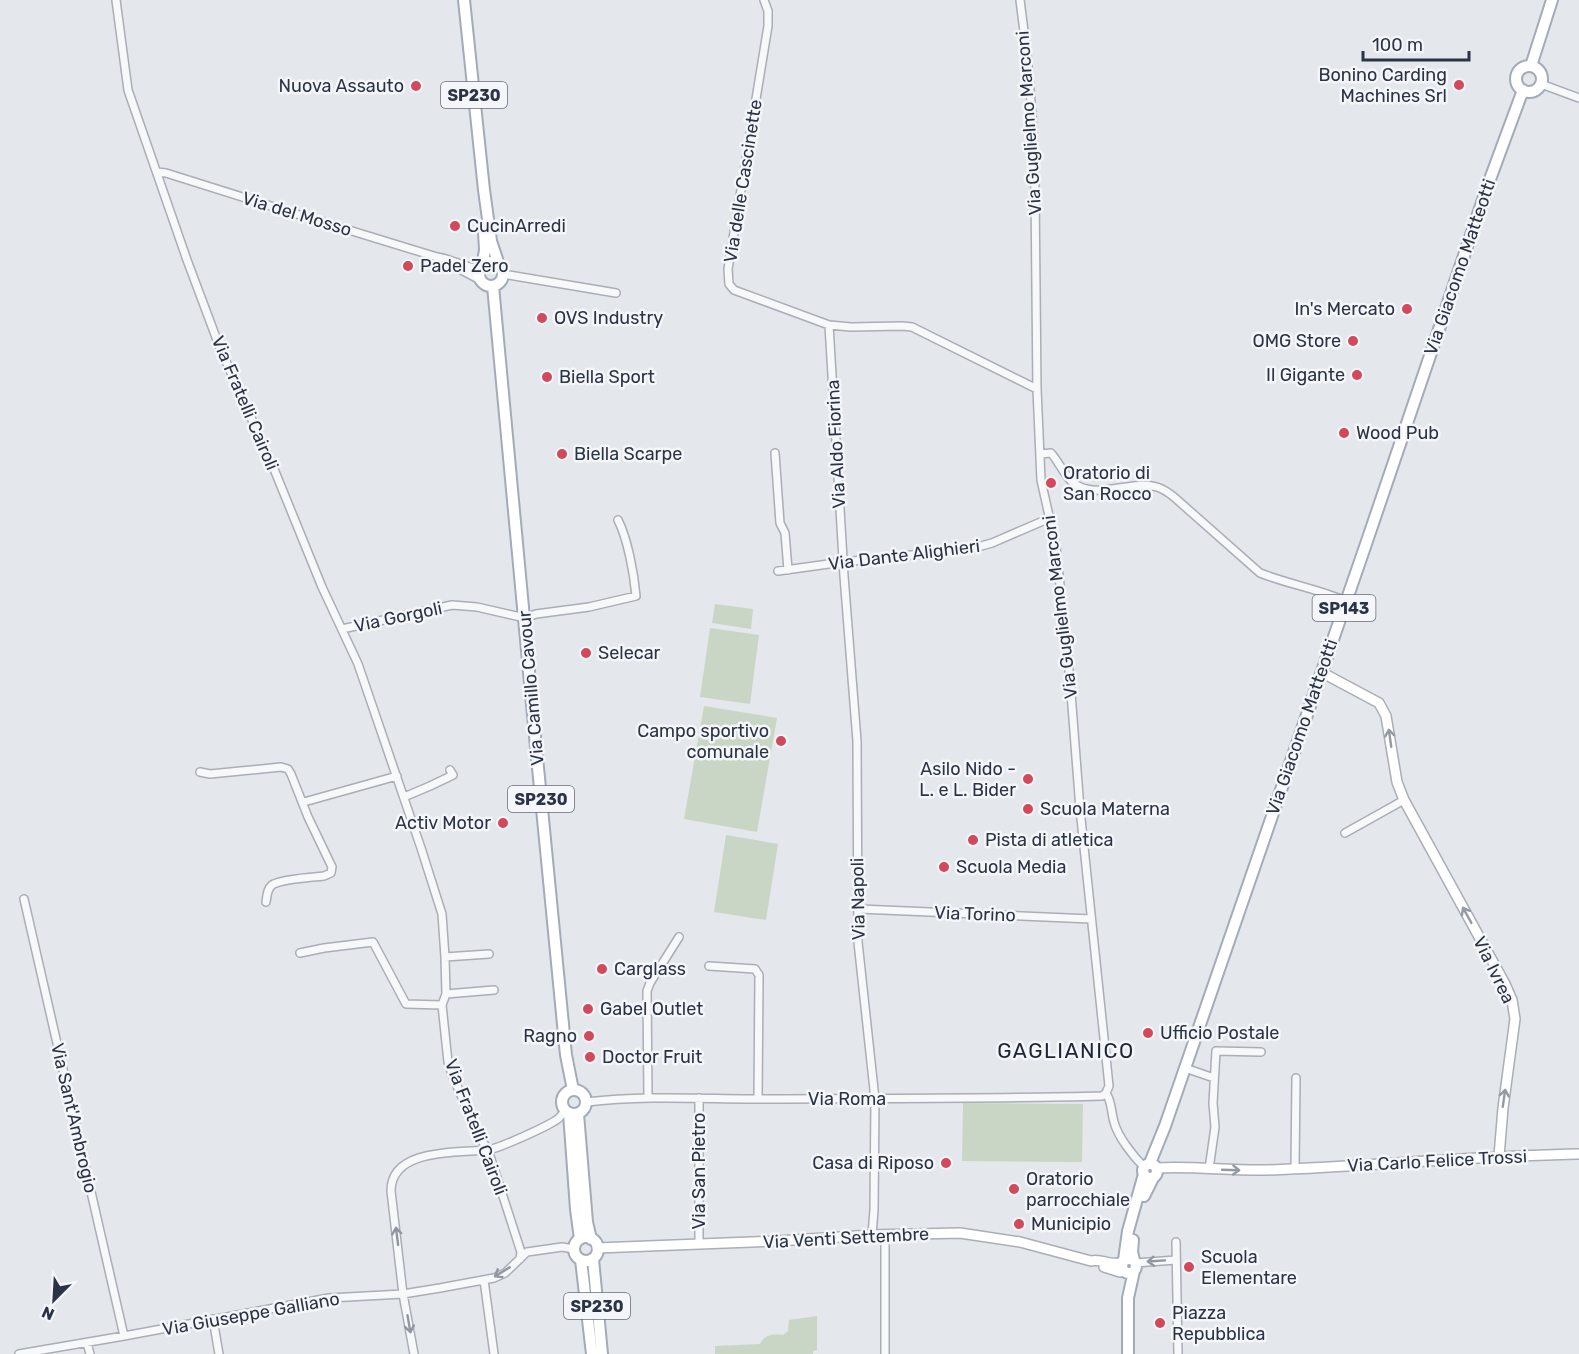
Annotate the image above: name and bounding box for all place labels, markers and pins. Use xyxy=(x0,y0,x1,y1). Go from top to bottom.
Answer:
place label: Bonino Carding Machines Srl xyxy=(1318,64,1447,107)
place label: Nuova Assauto xyxy=(279,75,404,97)
marker: Bonino Carding Machines Srl xyxy=(1452,78,1466,92)
marker: Nuova Assauto xyxy=(409,79,423,93)
place label: CucinArredi xyxy=(467,215,566,237)
marker: CucinArredi xyxy=(448,219,462,233)
place label: Padel Zero xyxy=(420,255,509,277)
marker: Padel Zero xyxy=(401,259,415,273)
place label: In's Mercato xyxy=(1294,298,1395,320)
marker: In's Mercato xyxy=(1400,302,1414,316)
place label: OVS Industry xyxy=(554,307,663,329)
marker: OVS Industry xyxy=(535,311,549,325)
place label: OMG Store xyxy=(1253,330,1341,352)
marker: OMG Store xyxy=(1346,334,1360,348)
place label: Il Gigante xyxy=(1266,364,1345,386)
place label: Biella Sport xyxy=(559,366,655,388)
marker: Il Gigante xyxy=(1350,368,1364,382)
marker: Biella Sport xyxy=(540,370,554,384)
place label: Wood Pub xyxy=(1356,422,1439,444)
marker: Wood Pub xyxy=(1337,426,1351,440)
place label: Biella Scarpe xyxy=(574,443,682,465)
marker: Biella Scarpe xyxy=(555,447,569,461)
place label: Oratorio di San Rocco xyxy=(1063,462,1152,505)
marker: Oratorio di San Rocco xyxy=(1044,476,1058,490)
place label: Selecar xyxy=(598,642,661,664)
marker: Selecar xyxy=(579,646,593,660)
place label: Campo sportivo comunale xyxy=(637,720,769,763)
marker: Campo sportivo comunale xyxy=(774,734,788,748)
place label: Asilo Nido - L. e L. Bider xyxy=(919,758,1016,801)
marker: Asilo Nido - L. e L. Bider xyxy=(1021,772,1035,786)
place label: Scuola Materna xyxy=(1040,798,1170,820)
marker: Scuola Materna xyxy=(1021,802,1035,816)
place label: Activ Motor xyxy=(395,812,491,834)
marker: Activ Motor xyxy=(496,816,510,830)
place label: Pista di atletica xyxy=(985,829,1114,851)
marker: Pista di atletica xyxy=(966,833,980,847)
place label: Scuola Media xyxy=(956,856,1066,878)
marker: Scuola Media xyxy=(937,860,951,874)
place label: Carglass xyxy=(614,958,686,980)
marker: Carglass xyxy=(595,962,609,976)
place label: Gabel Outlet xyxy=(600,998,703,1020)
marker: Gabel Outlet xyxy=(581,1002,595,1016)
place label: Ufficio Postale xyxy=(1160,1022,1279,1044)
place label: Ragno xyxy=(523,1025,577,1047)
marker: Ufficio Postale xyxy=(1141,1026,1155,1040)
marker: Ragno xyxy=(582,1029,596,1043)
place label: Doctor Fruit xyxy=(602,1046,702,1068)
marker: Doctor Fruit xyxy=(583,1050,597,1064)
place label: Casa di Riposo xyxy=(812,1152,934,1174)
marker: Casa di Riposo xyxy=(939,1156,953,1170)
place label: Oratorio parrocchiale xyxy=(1026,1168,1130,1211)
marker: Oratorio parrocchiale xyxy=(1007,1182,1021,1196)
place label: Municipio xyxy=(1031,1213,1111,1235)
marker: Municipio xyxy=(1012,1217,1026,1231)
place label: Scuola Elementare xyxy=(1201,1246,1297,1289)
marker: Scuola Elementare xyxy=(1182,1260,1196,1274)
place label: Piazza Repubblica xyxy=(1172,1302,1265,1345)
marker: Piazza Repubblica xyxy=(1153,1316,1167,1330)

